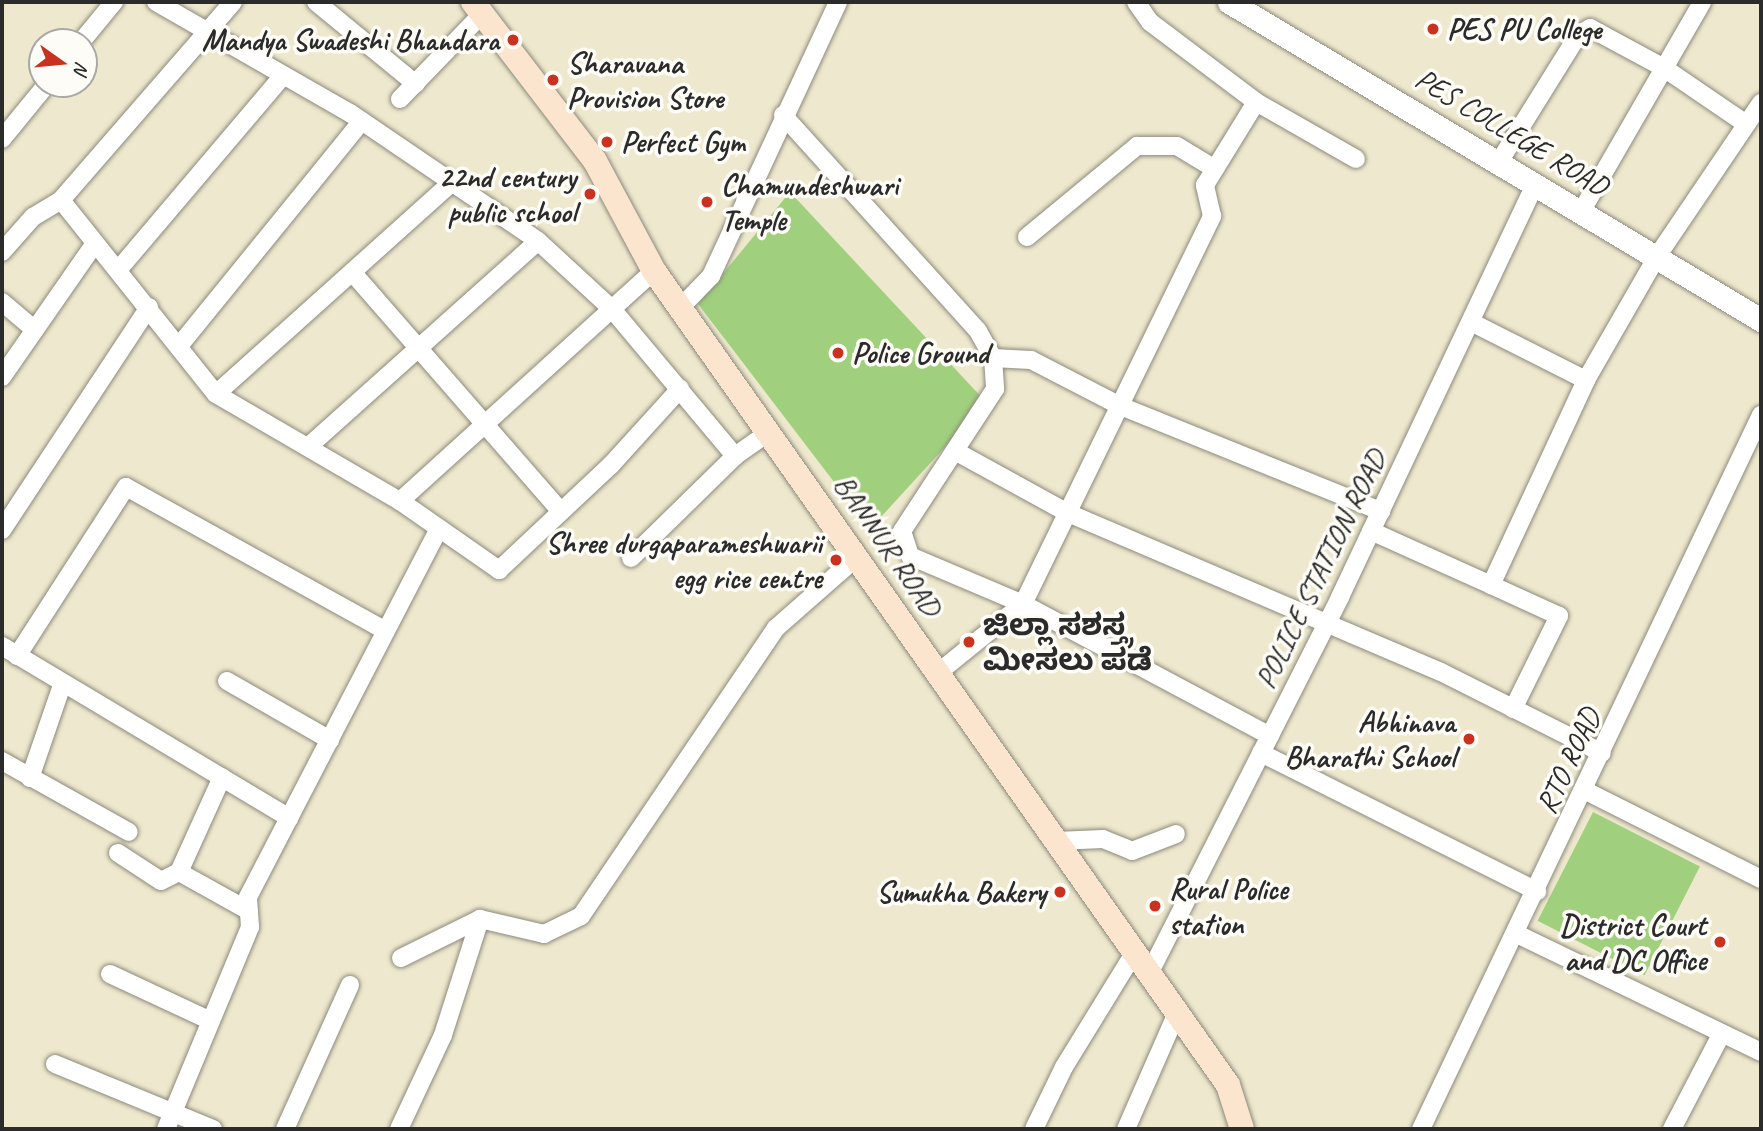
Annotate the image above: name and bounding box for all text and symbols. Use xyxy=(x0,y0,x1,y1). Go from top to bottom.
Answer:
place label: PES PU College xyxy=(1447,11,1601,47)
marker: PES PU College xyxy=(1425,21,1441,37)
place label: Mandya Swadeshi Bhandara xyxy=(201,22,499,58)
north arrow xyxy=(28,28,98,98)
marker: Mandya Swadeshi Bhandara xyxy=(505,32,521,48)
place label: Sharavana Provision Store xyxy=(567,45,724,116)
text: N xyxy=(68,59,94,77)
street label: PES COLLEGE ROAD xyxy=(1409,60,1615,204)
marker: Sharavana Provision Store xyxy=(545,72,561,88)
place label: Perfect Gym xyxy=(621,124,746,160)
marker: Perfect Gym xyxy=(599,134,615,150)
place label: 22nd century public school xyxy=(439,159,576,230)
place label: Chamundeshwari Temple xyxy=(721,167,898,237)
marker: 22nd century public school xyxy=(582,186,598,202)
marker: Chamundeshwari Temple xyxy=(699,194,715,210)
place label: Police Ground xyxy=(852,335,989,371)
marker: Police Ground xyxy=(830,345,846,361)
street label: POLICE STATION ROAD xyxy=(1246,444,1394,694)
street label: BANNUR ROAD xyxy=(826,467,950,623)
place label: Shree durgaparameshwarii egg rice centre xyxy=(547,525,822,596)
marker: Shree durgaparameshwarii egg rice centre xyxy=(828,552,844,568)
place label: ಜಿಲ್ಲಾ ಸಶಸ್ತ್ರ ಮೀಸಲು ಪಡೆ xyxy=(983,607,1152,678)
marker: ಜಿಲ್ಲಾ ಸಶಸ್ತ್ರ ಮೀಸಲು ಪಡೆ xyxy=(961,634,977,650)
street label: RTO ROAD xyxy=(1527,701,1609,821)
place label: Abhinava Bharathi School xyxy=(1285,704,1455,774)
marker: Abhinava Bharathi School xyxy=(1461,731,1477,747)
place label: Rural Police station xyxy=(1169,871,1287,942)
place label: Sumukha Bakery xyxy=(876,874,1046,910)
marker: Sumukha Bakery xyxy=(1052,884,1068,900)
marker: Rural Police station xyxy=(1147,898,1163,914)
place label: District Court and DC Office xyxy=(1560,907,1706,978)
marker: District Court and DC Office xyxy=(1712,934,1728,950)

